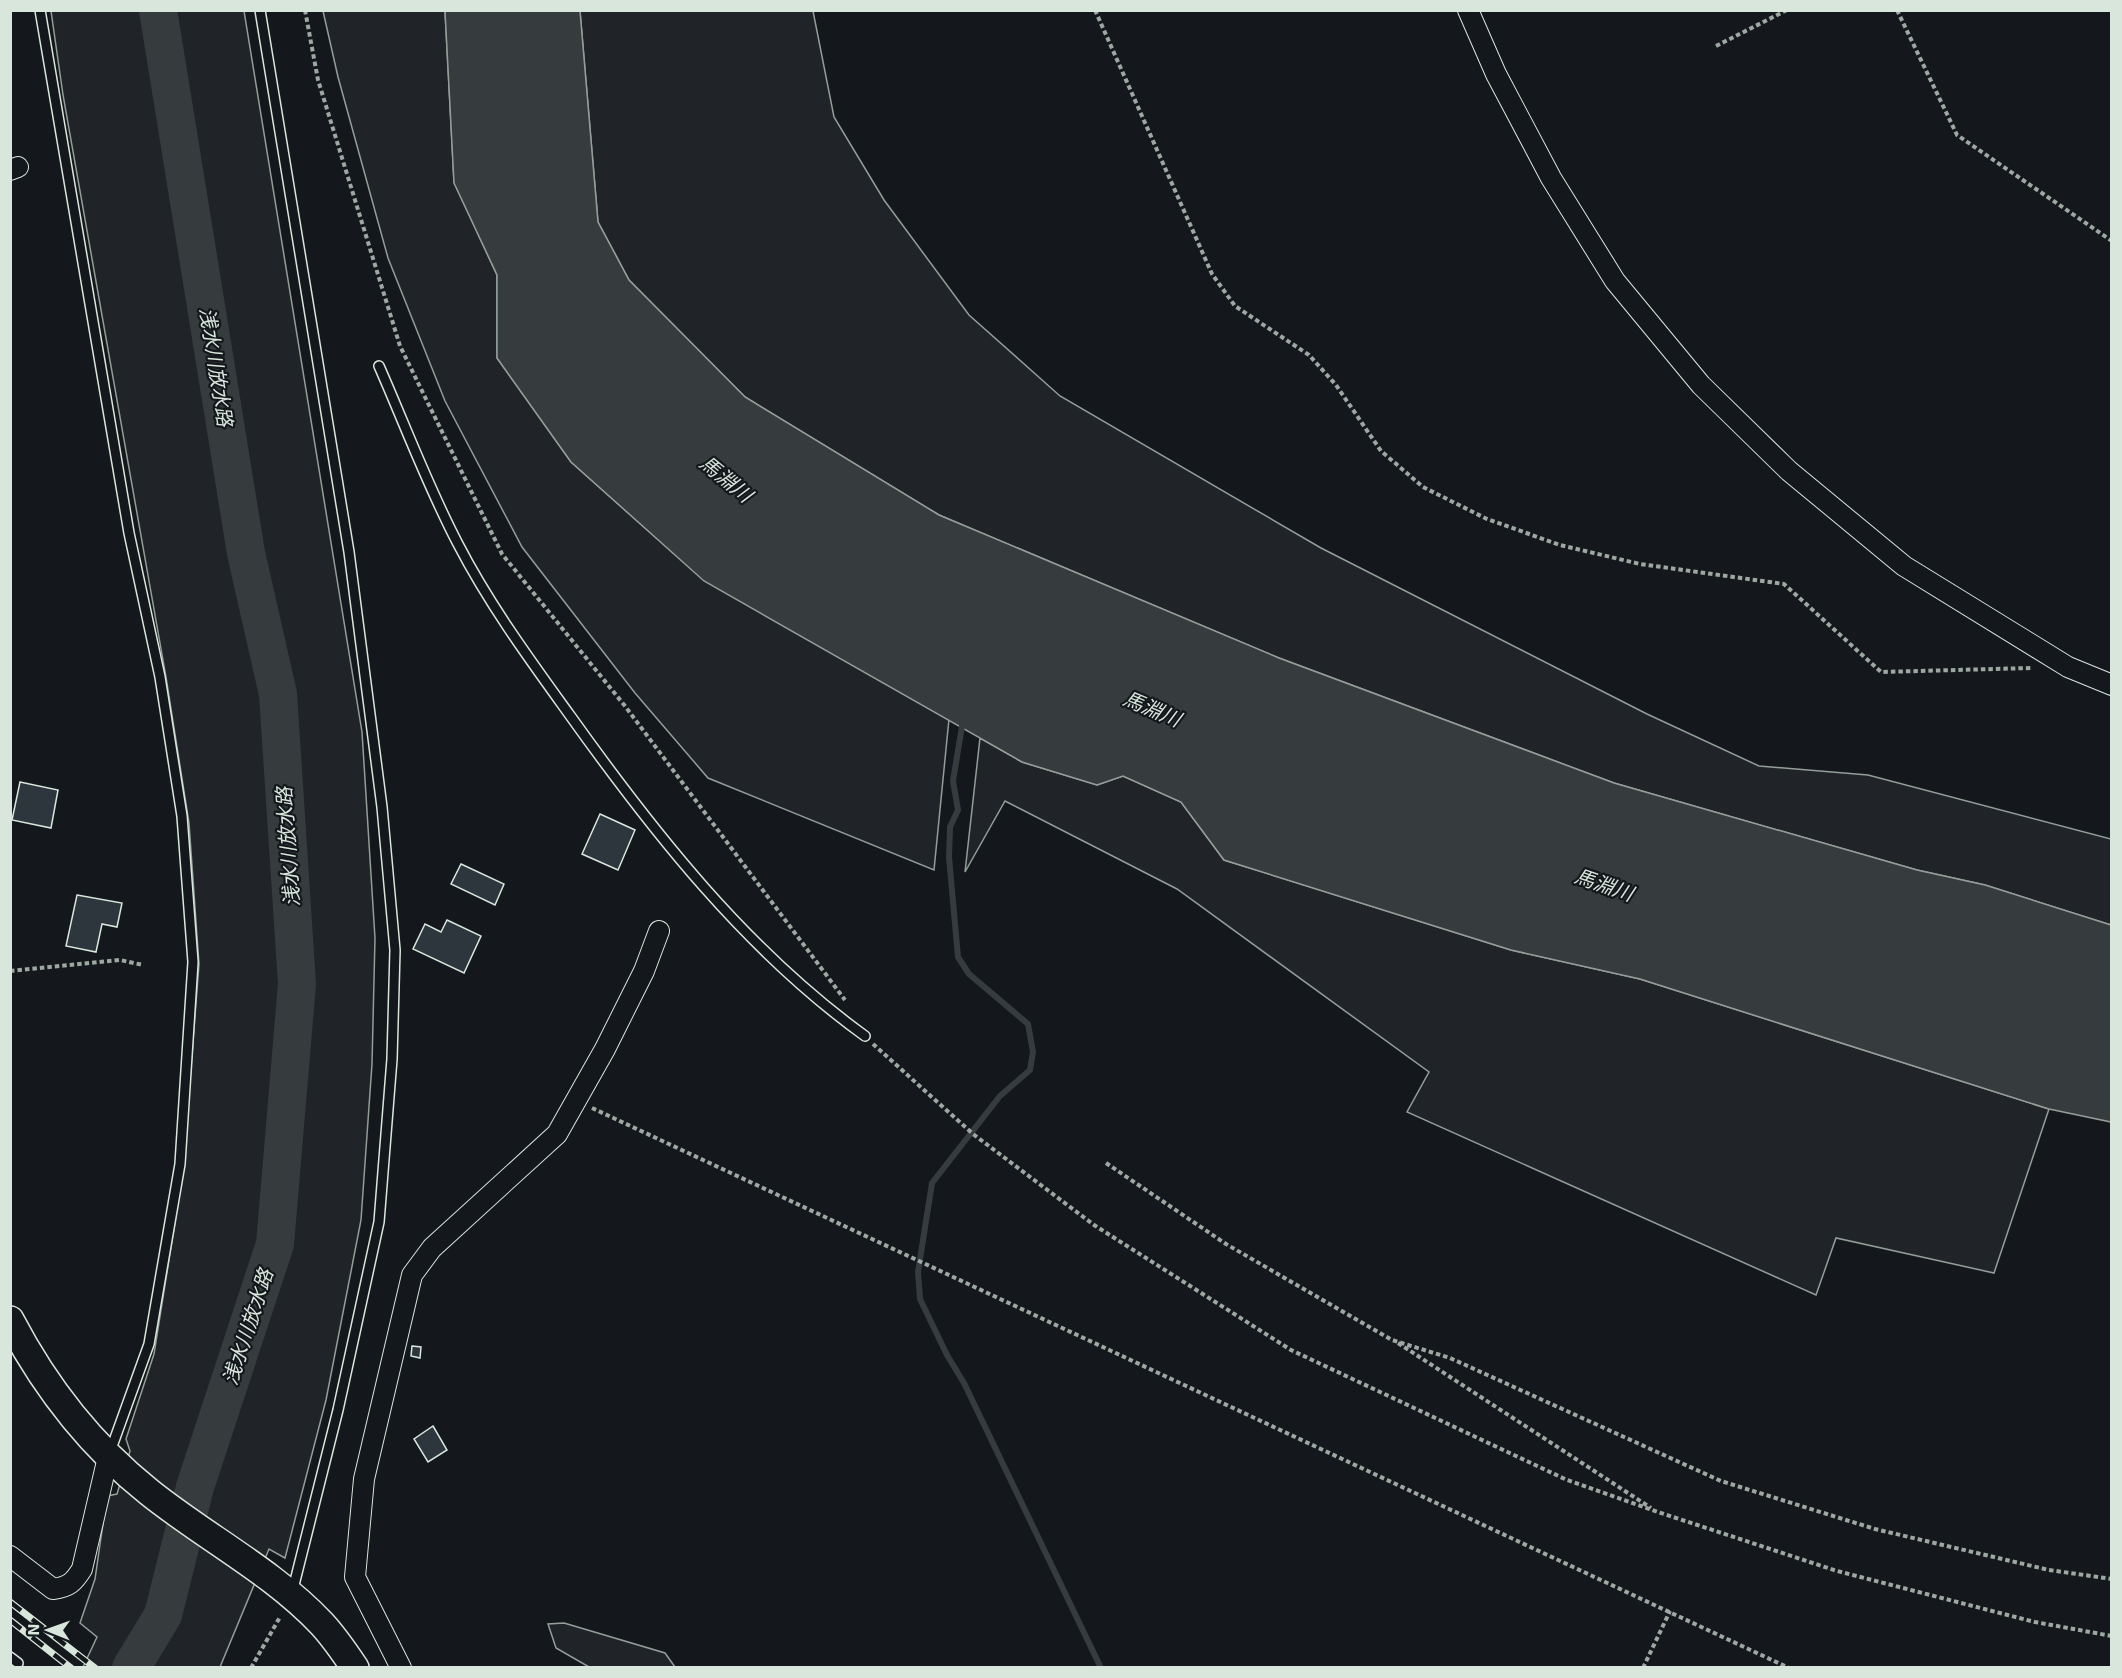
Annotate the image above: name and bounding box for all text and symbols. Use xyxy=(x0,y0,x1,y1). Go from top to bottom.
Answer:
water label: 浅水川放水路 xyxy=(196,306,239,430)
water label: 馬淵川 xyxy=(696,450,759,508)
water label: 馬淵川 xyxy=(1120,685,1187,732)
water label: 浅水川放水路 xyxy=(271,784,303,908)
water label: 馬淵川 xyxy=(1572,863,1638,906)
water label: 浅水川放水路 xyxy=(217,1264,278,1387)
north arrow xyxy=(18,1600,78,1660)
text: N xyxy=(23,1624,42,1636)

